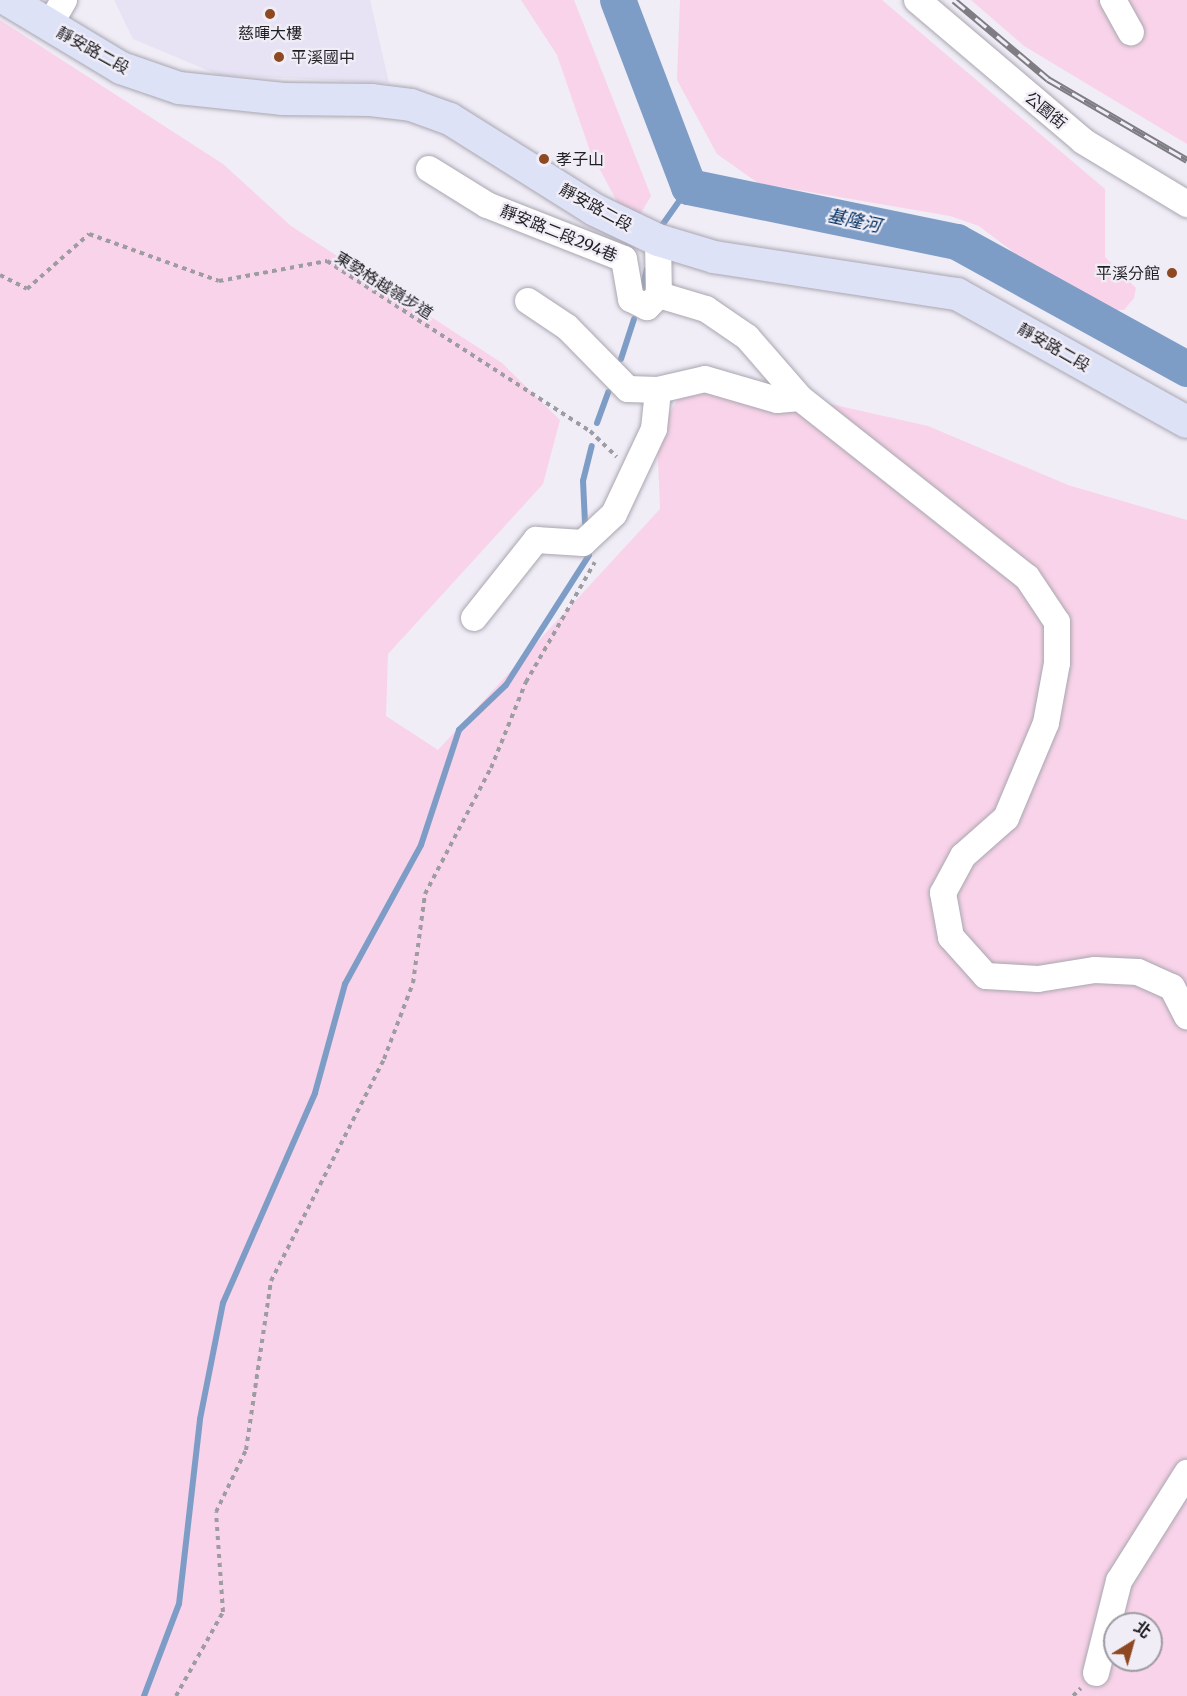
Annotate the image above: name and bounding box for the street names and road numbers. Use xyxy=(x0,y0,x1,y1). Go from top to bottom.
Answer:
street label: 靜安路二段 xyxy=(53,22,133,78)
street label: 公園街 xyxy=(1021,87,1071,133)
street label: 靜安路二段 xyxy=(556,179,636,235)
street label: 靜安路二段294巷 xyxy=(498,201,620,265)
street label: 東勢格越嶺步道 xyxy=(331,247,437,323)
street label: 靜安路二段 xyxy=(1015,319,1093,375)

